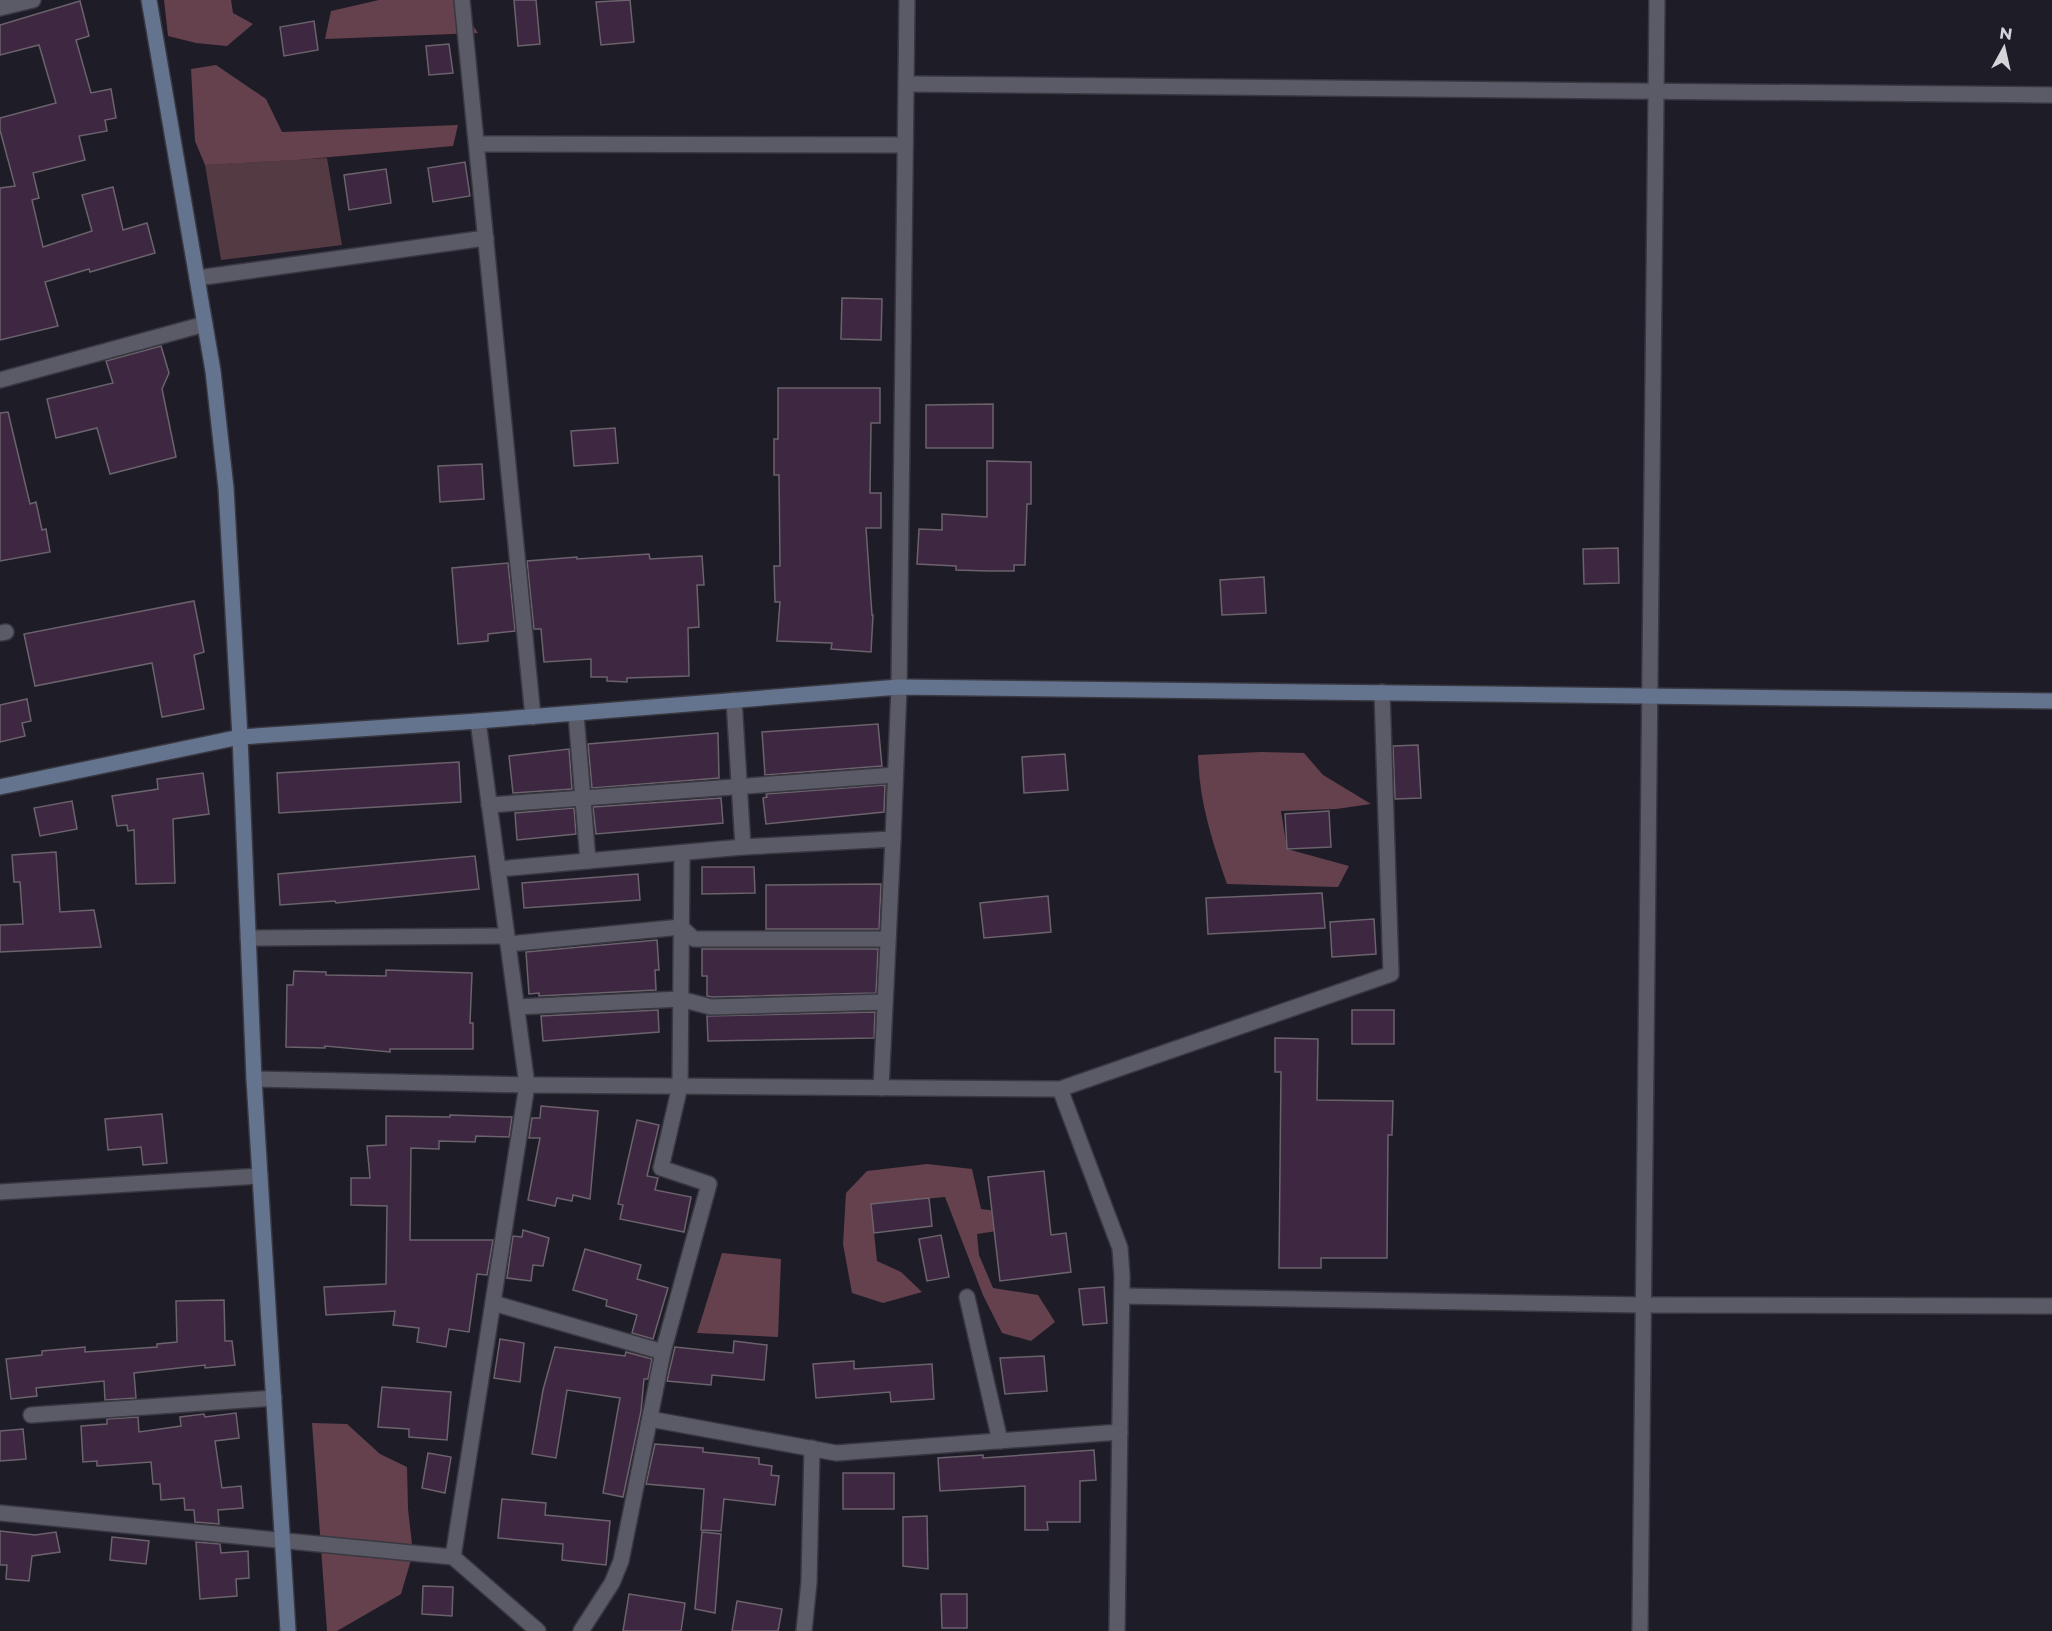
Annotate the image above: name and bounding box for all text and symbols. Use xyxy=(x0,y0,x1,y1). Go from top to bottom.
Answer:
north arrow xyxy=(1974,18,2034,78)
text: N xyxy=(1998,23,2014,44)

